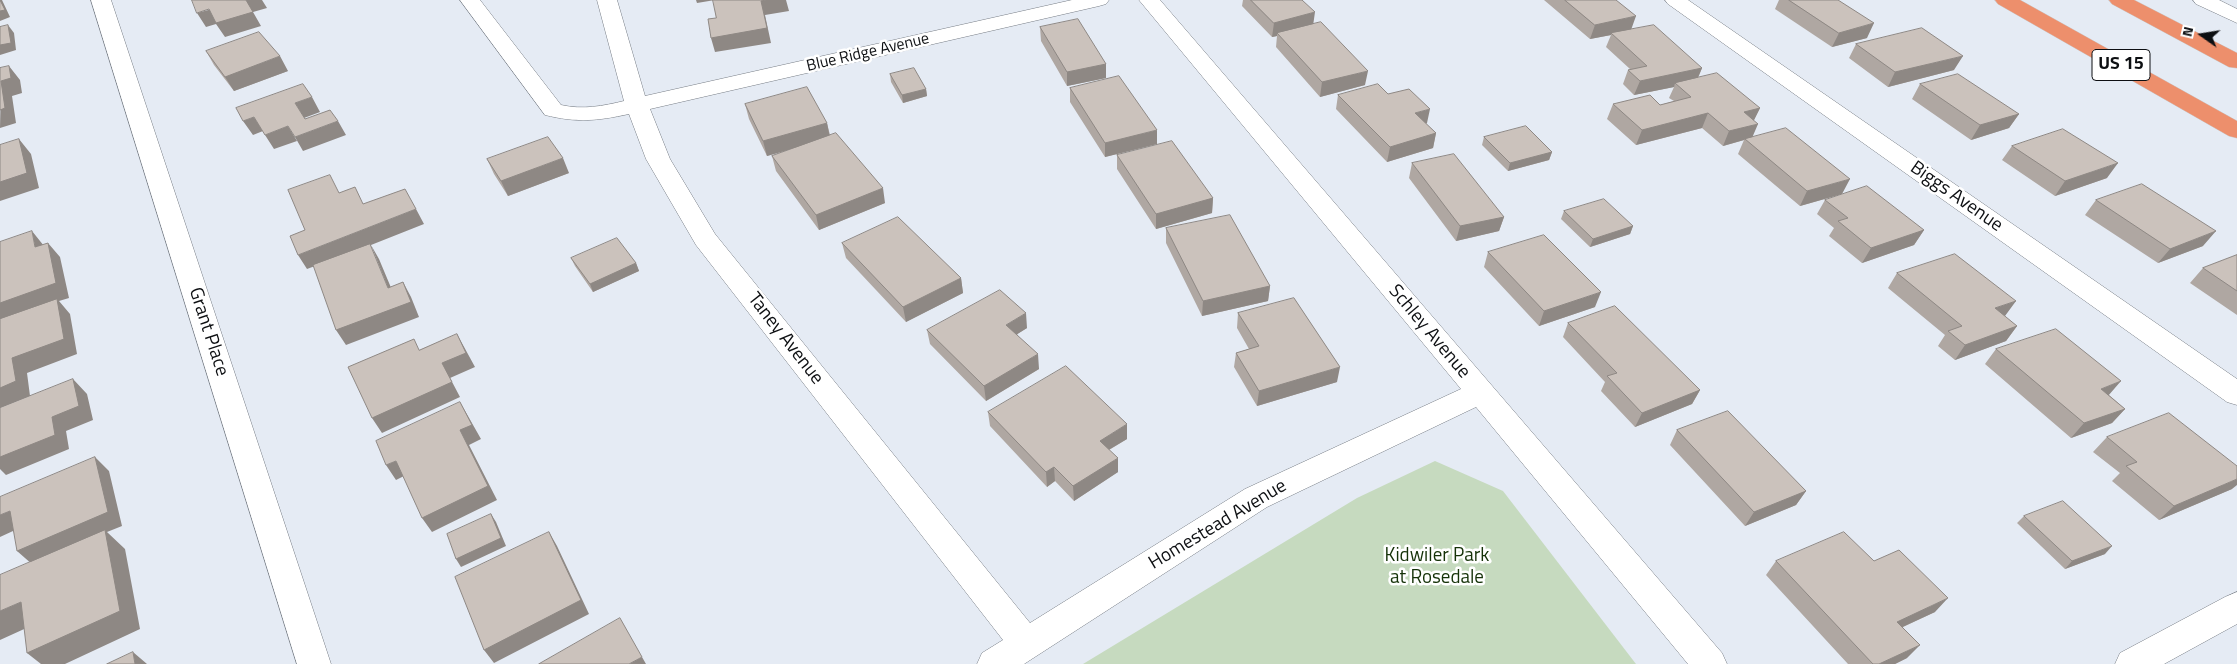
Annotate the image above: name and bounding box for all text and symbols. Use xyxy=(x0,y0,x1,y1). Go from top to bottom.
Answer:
north arrow xyxy=(2177,10,2227,60)
text: N xyxy=(2176,24,2198,39)
street label: Blue Ridge Avenue xyxy=(805,30,931,76)
road number: US 15 xyxy=(2092,50,2150,80)
street label: Biggs Avenue xyxy=(1905,157,2007,237)
street label: Schley Avenue xyxy=(1383,280,1475,384)
street label: Grant Place xyxy=(183,285,233,379)
street label: Taney Avenue xyxy=(742,289,828,389)
street label: Homestead Avenue xyxy=(1145,475,1291,575)
park label: Kidwiler Park at Rosedale xyxy=(1385,545,1489,589)

